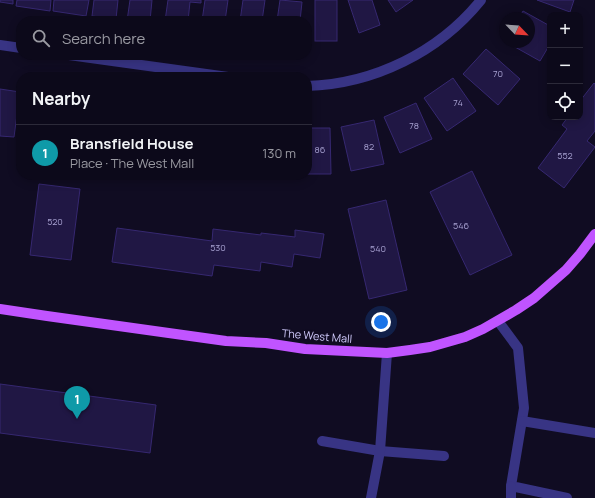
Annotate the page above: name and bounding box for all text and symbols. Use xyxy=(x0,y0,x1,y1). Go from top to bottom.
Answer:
north arrow xyxy=(499,12,535,48)
map controls xyxy=(547,12,583,120)
button: + xyxy=(547,12,583,48)
search box xyxy=(16,16,312,60)
icon: search xyxy=(30,27,52,49)
text: Search here xyxy=(62,28,145,49)
button: − xyxy=(547,48,583,84)
house number: 70 xyxy=(493,67,503,80)
button: locate xyxy=(547,84,583,120)
text: Nearby xyxy=(32,87,90,110)
house number: 74 xyxy=(453,96,463,109)
house number: 78 xyxy=(409,119,419,132)
text: Bransfield House xyxy=(70,133,194,154)
house number: 82 xyxy=(364,140,374,153)
house number: 86 xyxy=(315,143,326,156)
text: 1 xyxy=(42,144,48,162)
text: 130 m xyxy=(262,144,296,162)
house number: 552 xyxy=(557,149,573,162)
text: Place · The West Mall xyxy=(70,154,194,172)
house number: 520 xyxy=(47,215,63,228)
house number: 546 xyxy=(453,219,469,232)
house number: 530 xyxy=(210,241,226,254)
house number: 540 xyxy=(370,242,386,255)
your location xyxy=(371,312,391,332)
street label: The West Mall xyxy=(281,325,353,346)
pin: 1 xyxy=(64,386,90,419)

